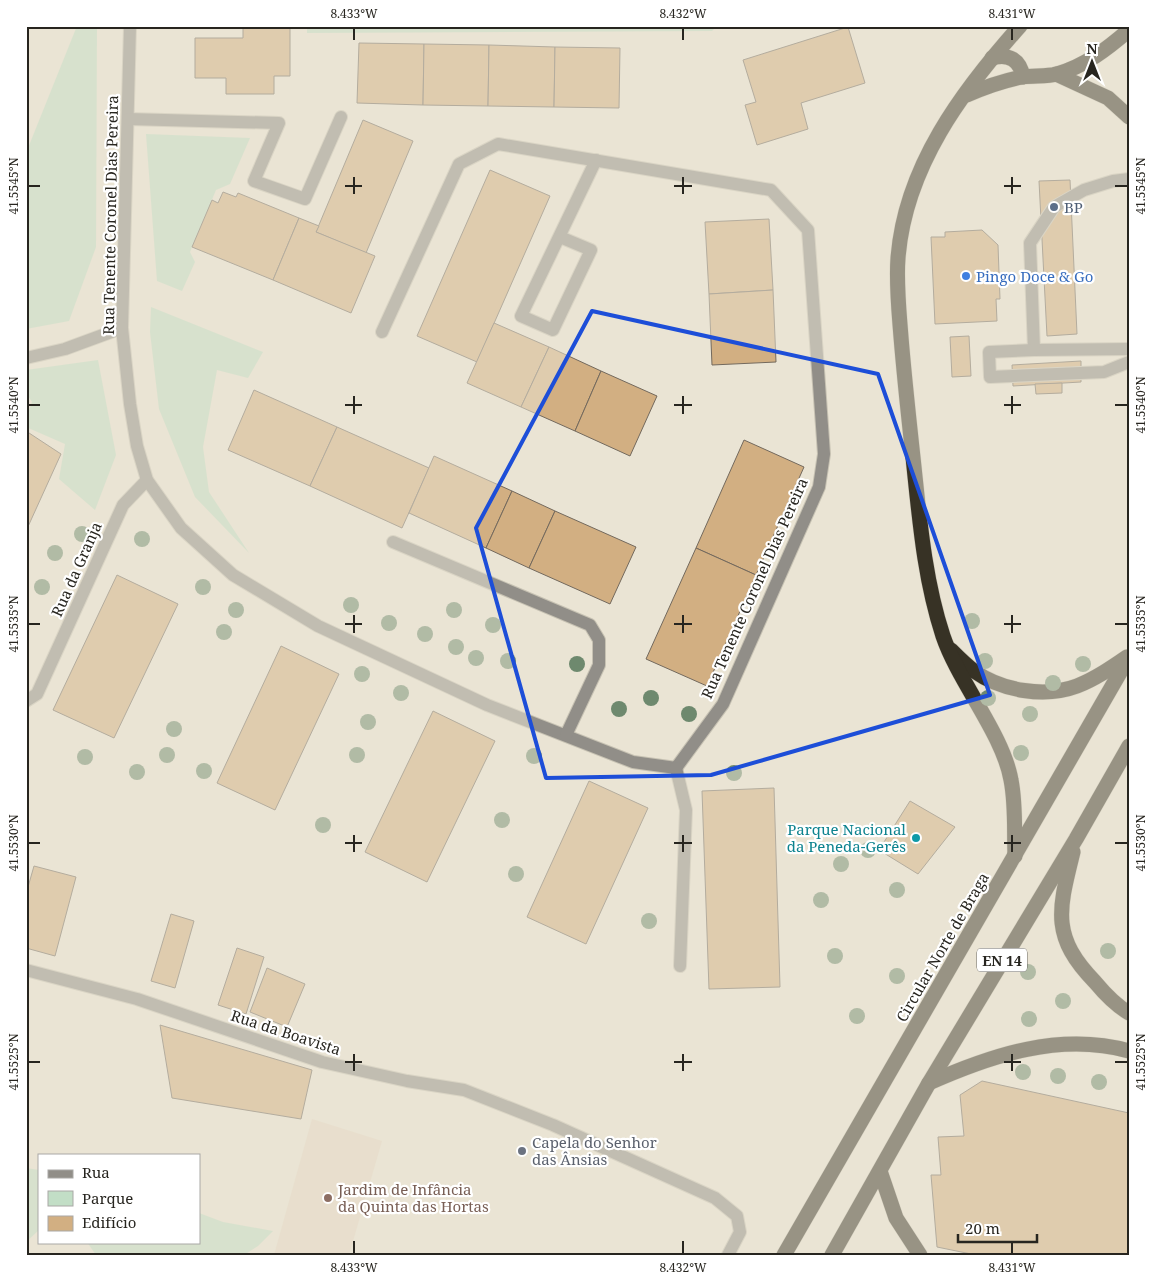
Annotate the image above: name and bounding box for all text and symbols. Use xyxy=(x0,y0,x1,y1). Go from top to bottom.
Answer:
text: 8.433°W xyxy=(330,5,378,22)
text: 8.432°W xyxy=(659,5,707,22)
text: 8.431°W xyxy=(988,5,1036,22)
north arrow xyxy=(1068,38,1118,88)
text: N xyxy=(1086,39,1098,58)
street label: Rua Tenente Coronel Dias Pereira xyxy=(98,95,122,335)
text: 41.5545°N xyxy=(5,157,22,215)
text: 41.5545°N xyxy=(1132,157,1149,215)
place label: BP xyxy=(1064,197,1083,217)
marker: BP xyxy=(1048,201,1060,213)
place label: Pingo Doce & Go xyxy=(976,266,1093,286)
marker: Pingo Doce & Go xyxy=(960,270,972,282)
text: 41.5540°N xyxy=(5,376,22,434)
text: 41.5540°N xyxy=(1132,376,1149,434)
street label: Rua Tenente Coronel Dias Pereira xyxy=(696,474,812,702)
street label: Rua da Granja xyxy=(46,518,106,620)
text: 41.5535°N xyxy=(5,595,22,653)
text: 41.5535°N xyxy=(1132,595,1149,653)
text: 41.5530°N xyxy=(5,814,22,872)
text: 41.5530°N xyxy=(1132,814,1149,872)
place label: Parque Nacional da Peneda-Gerês xyxy=(787,819,906,856)
marker: Parque Nacional da Peneda-Gerês xyxy=(910,832,922,844)
street label: Circular Norte de Braga xyxy=(891,869,993,1025)
road number: EN 14 xyxy=(977,948,1027,972)
street label: Rua da Boavista xyxy=(229,1005,343,1059)
text: 41.5525°N xyxy=(5,1033,22,1091)
text: 41.5525°N xyxy=(1132,1033,1149,1091)
place label: Capela do Senhor das Ânsias xyxy=(532,1132,657,1169)
marker: Capela do Senhor das Ânsias xyxy=(516,1145,528,1157)
legend xyxy=(38,1154,200,1244)
text: Rua xyxy=(82,1162,110,1182)
place label: Jardim de Infância da Quinta das Hortas xyxy=(337,1179,489,1216)
text: Parque xyxy=(82,1188,133,1208)
marker: Jardim de Infância da Quinta das Hortas xyxy=(322,1192,334,1204)
scale bar xyxy=(958,1211,1036,1243)
text: Edifício xyxy=(82,1212,137,1232)
text: 20 m xyxy=(965,1218,1000,1238)
text: 8.433°W xyxy=(330,1259,378,1276)
text: 8.432°W xyxy=(659,1259,707,1276)
text: 8.431°W xyxy=(988,1259,1036,1276)

